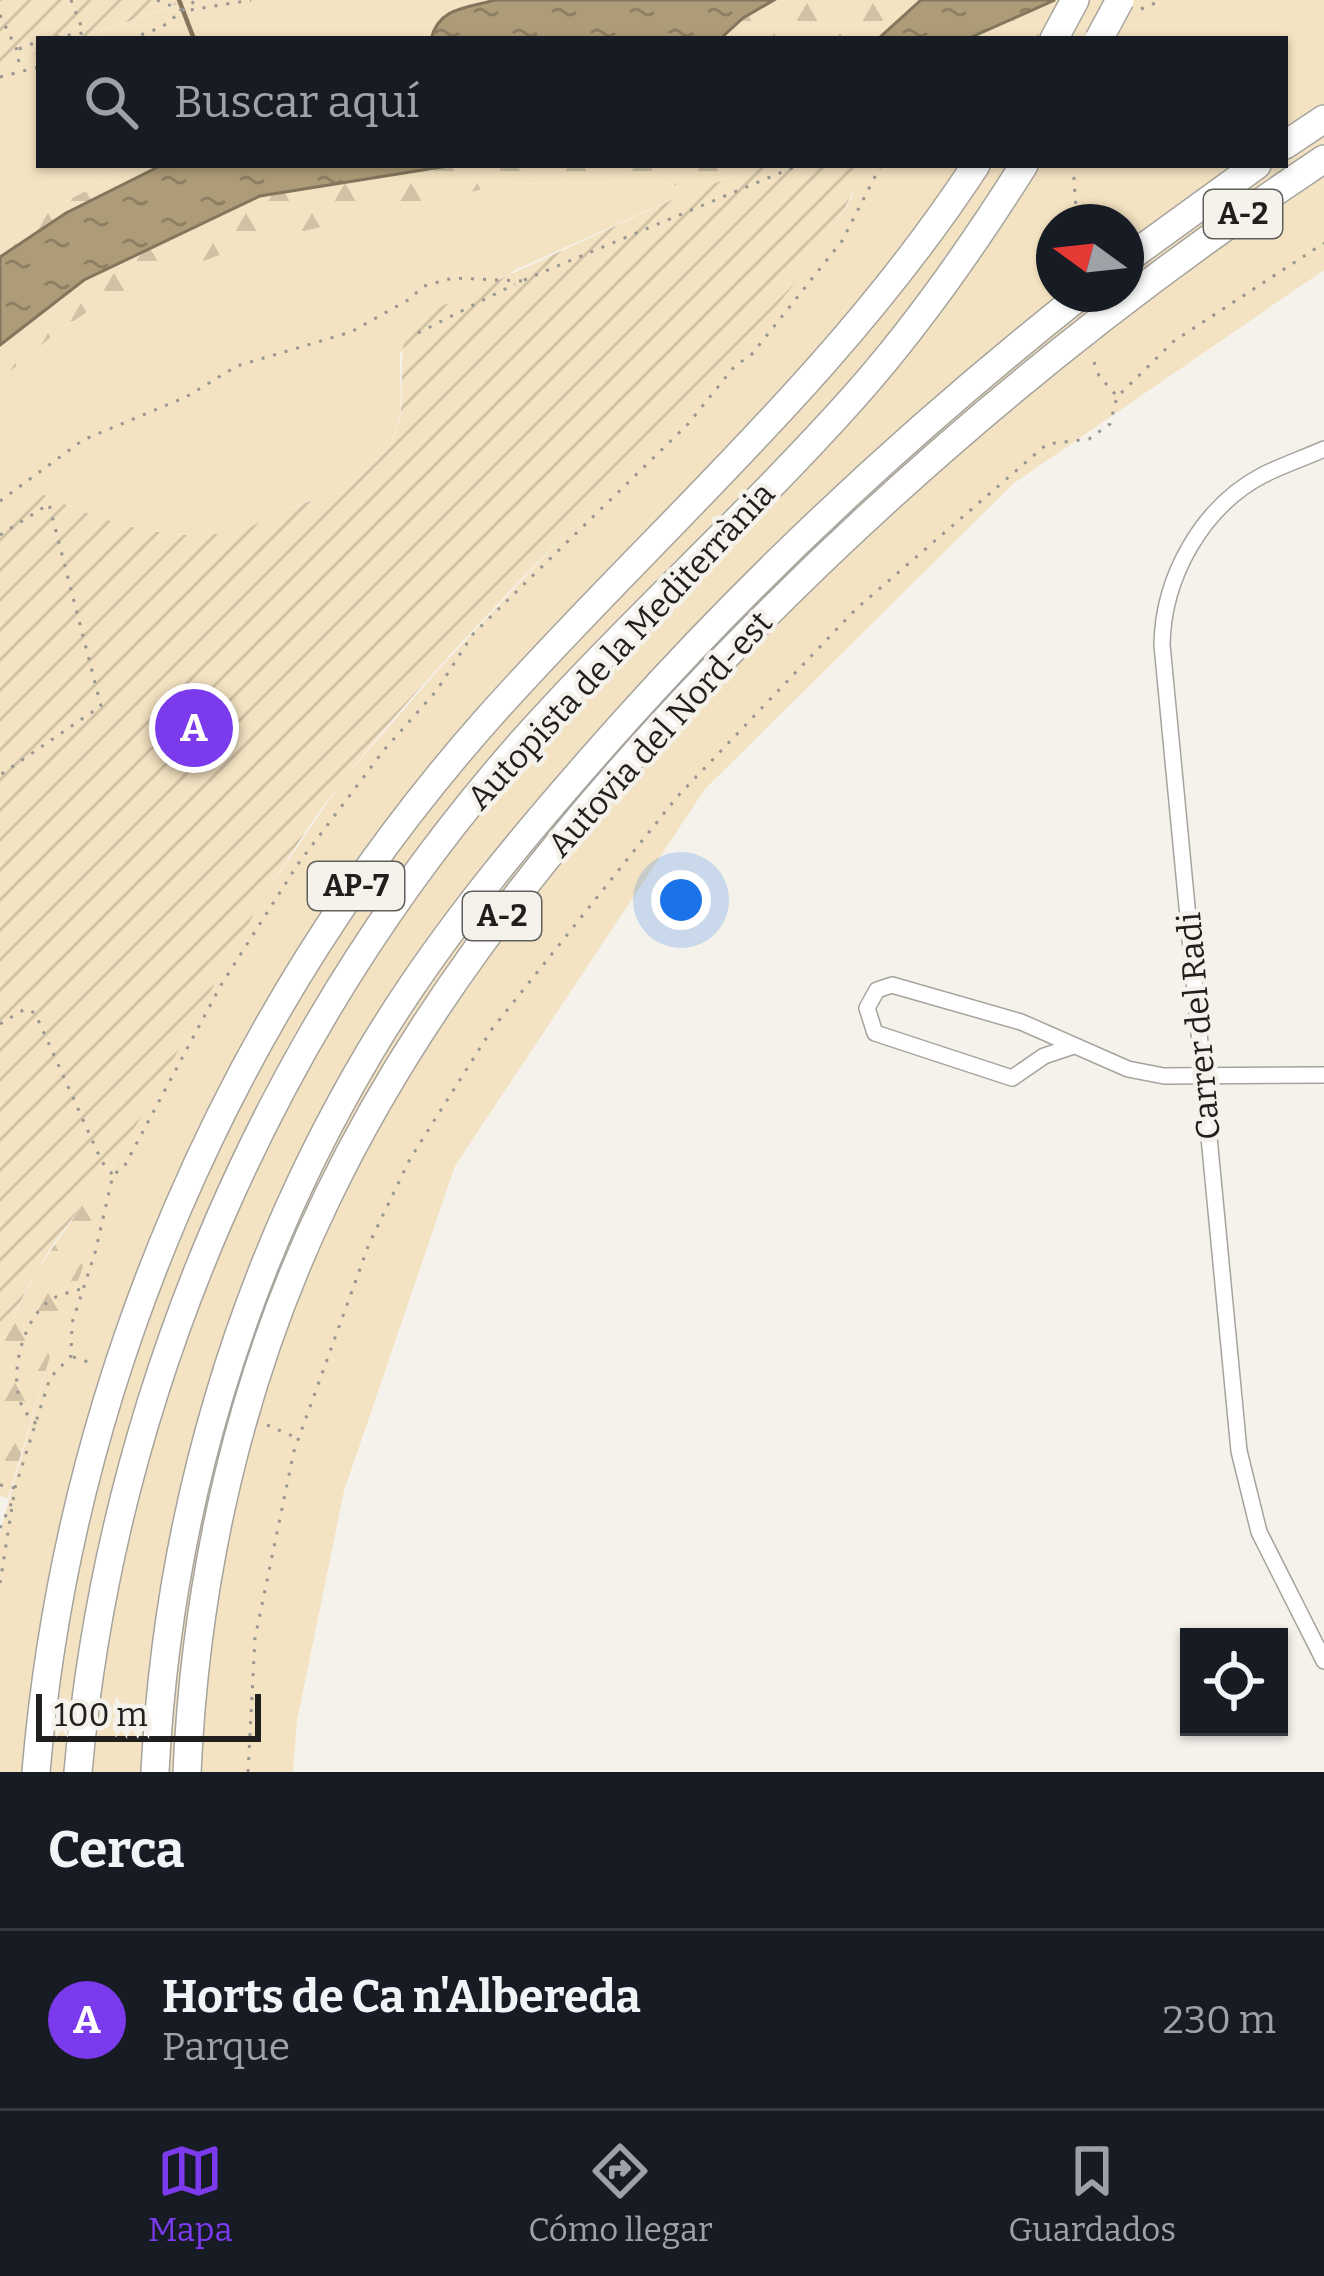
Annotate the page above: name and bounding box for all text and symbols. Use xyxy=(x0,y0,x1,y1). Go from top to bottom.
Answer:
search box xyxy=(36,36,1288,168)
icon: search xyxy=(78,69,144,135)
text: Buscar aquí xyxy=(174,75,419,129)
road number: A-2 xyxy=(1204,190,1282,238)
north arrow xyxy=(1036,204,1144,312)
street label: Autopista de la Mediterrània xyxy=(459,474,783,818)
street label: Autovia del Nord-est xyxy=(539,603,781,865)
pin: A xyxy=(155,683,233,773)
road number: AP-7 xyxy=(308,862,404,910)
your location xyxy=(651,870,711,930)
road number: A-2 xyxy=(463,892,541,940)
street label: Carrer del Radi xyxy=(1169,910,1229,1141)
map controls xyxy=(1180,1628,1288,1736)
button: locate xyxy=(1180,1628,1288,1736)
scale bar xyxy=(36,1688,261,1741)
text: 100 m xyxy=(54,1695,148,1735)
text: Cerca xyxy=(48,1819,184,1881)
text: Horts de Ca n'Albereda xyxy=(162,1970,641,2024)
text: A xyxy=(73,1997,101,2043)
text: 230 m xyxy=(1163,1997,1276,2043)
text: Parque xyxy=(162,2024,290,2070)
tab: Mapa xyxy=(148,2138,233,2250)
tab: Cómo llegar xyxy=(528,2138,713,2250)
tab: Guardados xyxy=(1008,2138,1176,2250)

